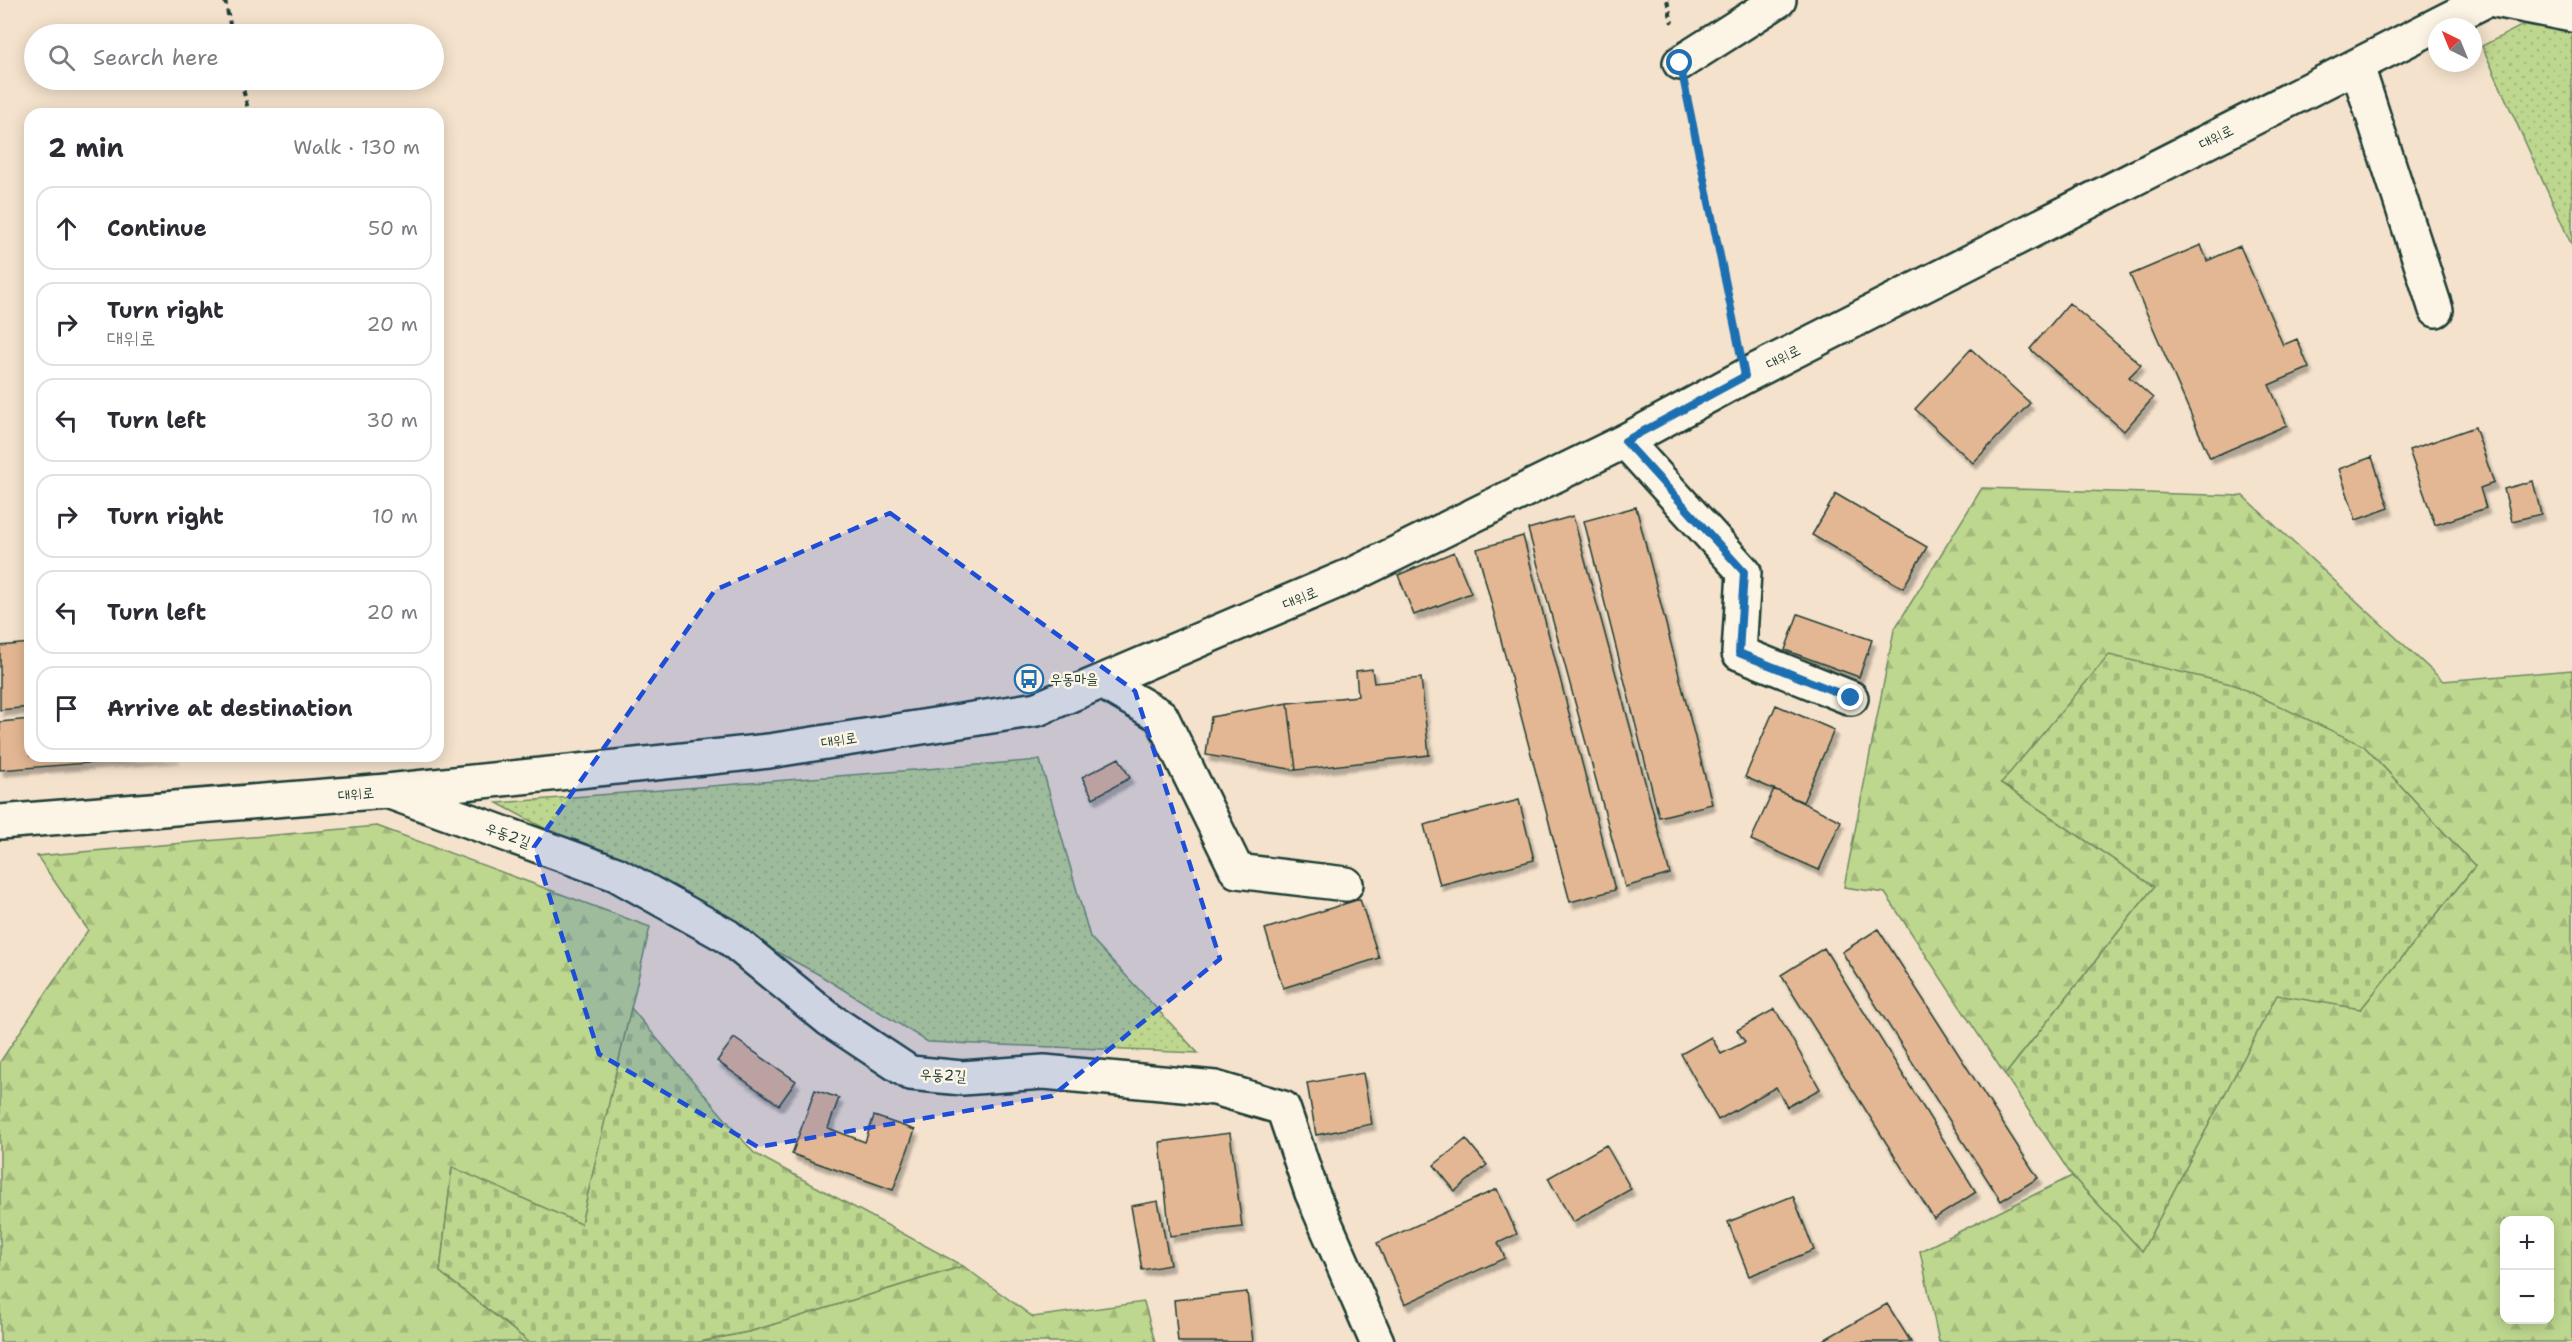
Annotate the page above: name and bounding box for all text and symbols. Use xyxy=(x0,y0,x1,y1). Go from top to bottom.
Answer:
north arrow xyxy=(2428,18,2482,72)
search box xyxy=(24,24,444,90)
icon: search xyxy=(45,41,78,74)
text: Search here xyxy=(93,43,219,72)
route start xyxy=(1666,49,1692,75)
street label: 대위로 xyxy=(2195,120,2237,154)
text: 2 min xyxy=(48,130,124,165)
text: Walk · 130 m xyxy=(293,134,420,160)
icon: ahead xyxy=(50,212,83,245)
text: Continue xyxy=(107,214,207,243)
text: 50 m xyxy=(368,215,418,241)
text: Turn right xyxy=(107,296,224,325)
icon: right xyxy=(50,308,83,341)
text: 20 m xyxy=(367,311,418,337)
text: 대위로 xyxy=(107,325,155,351)
street label: 대위로 xyxy=(1762,340,1804,374)
icon: left xyxy=(50,404,83,437)
text: Turn left xyxy=(107,406,206,435)
text: 30 m xyxy=(366,407,418,433)
icon: right xyxy=(50,500,83,533)
text: Turn right xyxy=(107,502,224,531)
text: 10 m xyxy=(372,503,418,529)
street label: 대위로 xyxy=(1279,582,1321,614)
icon: left xyxy=(50,596,83,629)
text: Turn left xyxy=(107,598,206,627)
text: 20 m xyxy=(367,599,418,625)
bus stop icon: 우동마을 xyxy=(1013,663,1045,695)
place label: 우동마을 xyxy=(1050,669,1098,689)
route end xyxy=(1837,684,1863,710)
icon: arrive xyxy=(50,692,83,725)
text: Arrive at destination xyxy=(107,694,353,723)
street label: 대위로 xyxy=(820,727,858,753)
street label: 대위로 xyxy=(337,782,375,806)
street label: 우동2길 xyxy=(483,818,533,852)
street label: 우동2길 xyxy=(919,1064,967,1086)
map controls xyxy=(2500,1216,2554,1324)
button: + xyxy=(2500,1216,2554,1270)
button: − xyxy=(2500,1270,2554,1324)

